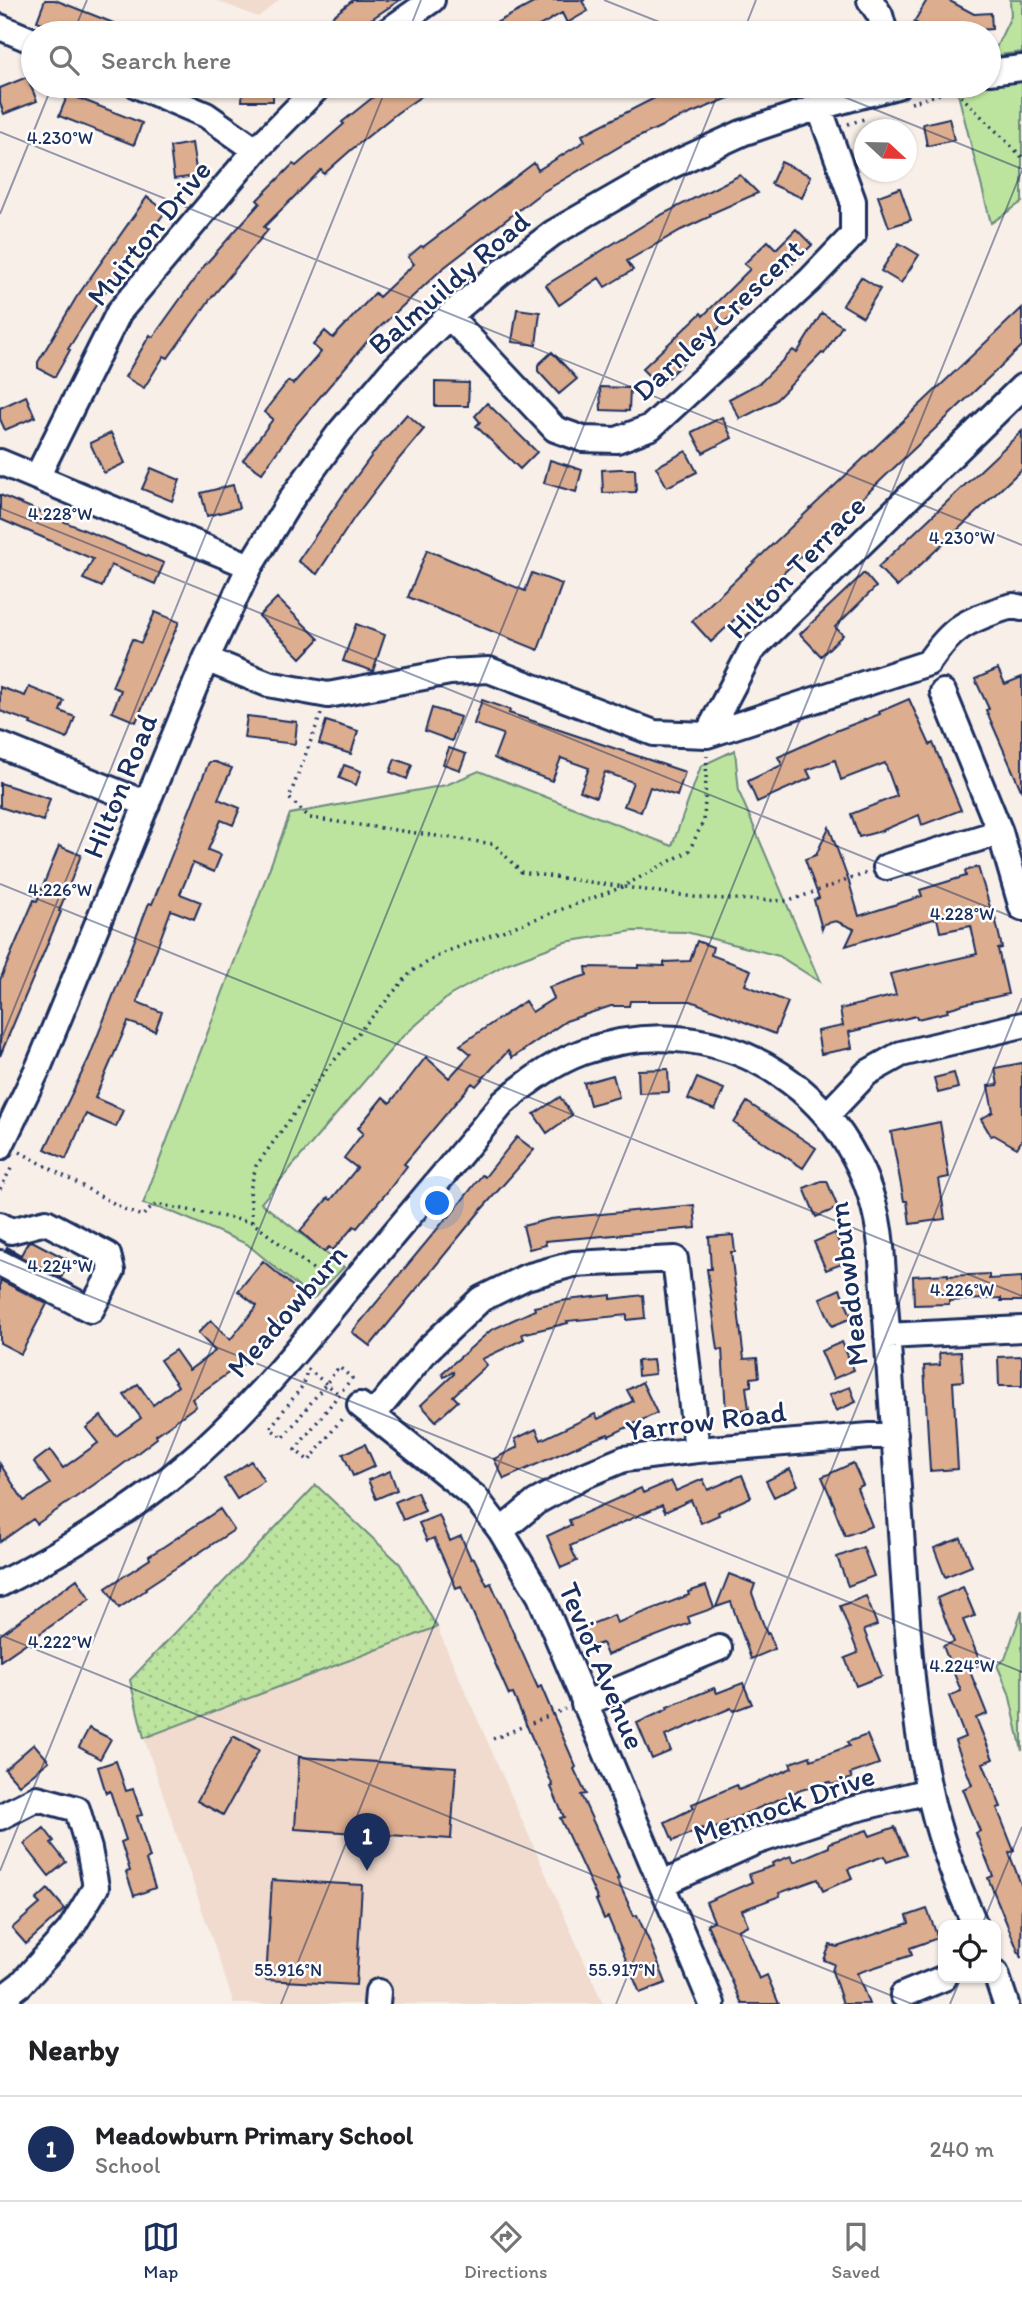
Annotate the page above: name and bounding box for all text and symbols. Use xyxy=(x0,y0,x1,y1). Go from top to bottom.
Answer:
search box xyxy=(21,21,1001,98)
icon: search xyxy=(45,41,83,79)
text: Search here xyxy=(101,44,231,76)
north arrow xyxy=(854,119,917,182)
text: 4.230°W xyxy=(27,127,93,149)
street label: Muirton Drive xyxy=(78,152,219,313)
street label: Balmuildy Road xyxy=(360,202,537,363)
street label: Darnley Crescent xyxy=(624,231,811,409)
street label: Hilton Terrace xyxy=(718,487,873,646)
text: 4.228°W xyxy=(28,503,92,525)
text: 4.230°W xyxy=(929,527,995,549)
street label: Hilton Road xyxy=(74,708,165,864)
text: 4.226°W xyxy=(28,879,92,901)
text: 4.228°W xyxy=(930,903,994,925)
your location xyxy=(420,1186,454,1220)
street label: Meadowburn xyxy=(819,1200,876,1368)
street label: Meadowburn xyxy=(219,1236,355,1385)
text: 4.224°W xyxy=(27,1255,93,1277)
text: 4.226°W xyxy=(930,1279,994,1301)
street label: Yarrow Road xyxy=(623,1392,789,1449)
street label: Teviot Avenue xyxy=(551,1577,654,1755)
text: 4.222°W xyxy=(28,1631,92,1653)
text: 4.224°W xyxy=(929,1655,995,1677)
street label: Mennock Drive xyxy=(688,1756,879,1853)
pin: 1 xyxy=(344,1813,390,1871)
map controls xyxy=(938,1920,1001,1983)
button: locate xyxy=(938,1920,1001,1983)
text: 55.916°N xyxy=(254,1959,322,1981)
text: 55.917°N xyxy=(588,1959,656,1981)
text: Nearby xyxy=(28,2031,119,2068)
text: Meadowburn Primary School xyxy=(95,2119,413,2151)
text: 1 xyxy=(46,2135,56,2163)
text: 240 m xyxy=(929,2135,994,2163)
text: School xyxy=(95,2151,160,2179)
tab: Map xyxy=(142,2218,180,2283)
tab: Directions xyxy=(464,2218,548,2283)
tab: Saved xyxy=(832,2218,880,2283)

